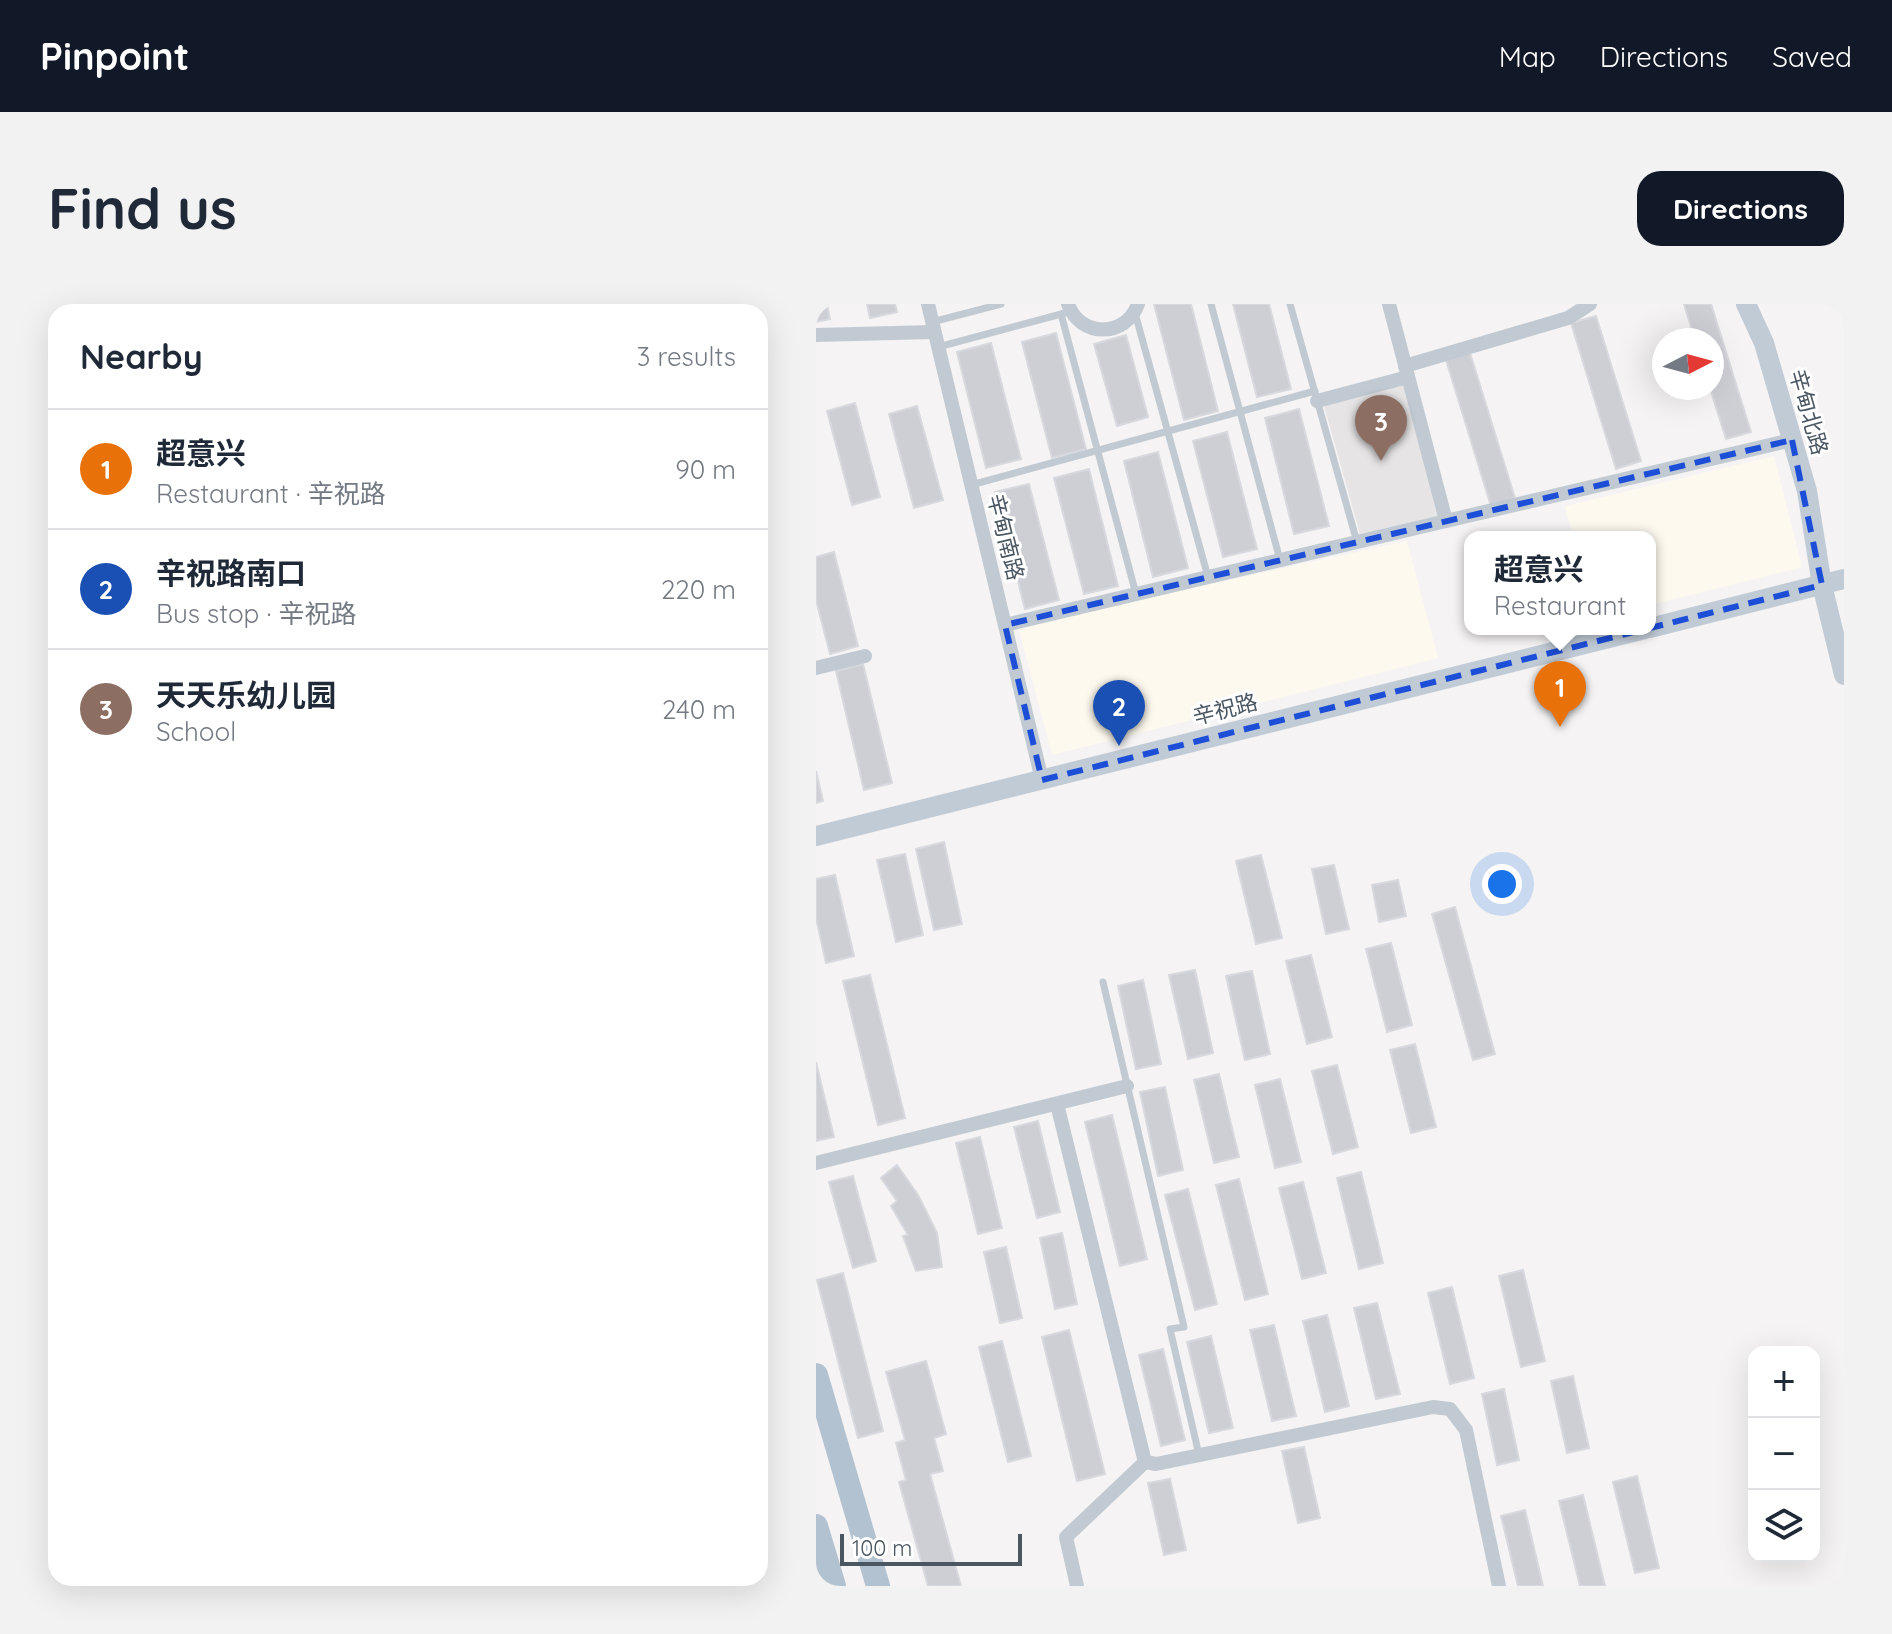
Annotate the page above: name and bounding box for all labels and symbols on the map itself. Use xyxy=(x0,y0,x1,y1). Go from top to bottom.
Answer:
north arrow xyxy=(1652,328,1724,400)
street label: 辛甸北路 xyxy=(1783,366,1835,458)
pin: 3 xyxy=(1355,395,1407,461)
street label: 辛甸南路 xyxy=(982,491,1030,583)
pin: 1 xyxy=(1534,661,1586,727)
pin: 2 xyxy=(1093,680,1145,746)
street label: 辛祝路 xyxy=(1190,687,1260,731)
your location xyxy=(1482,864,1522,904)
scale bar xyxy=(840,1530,1022,1566)

